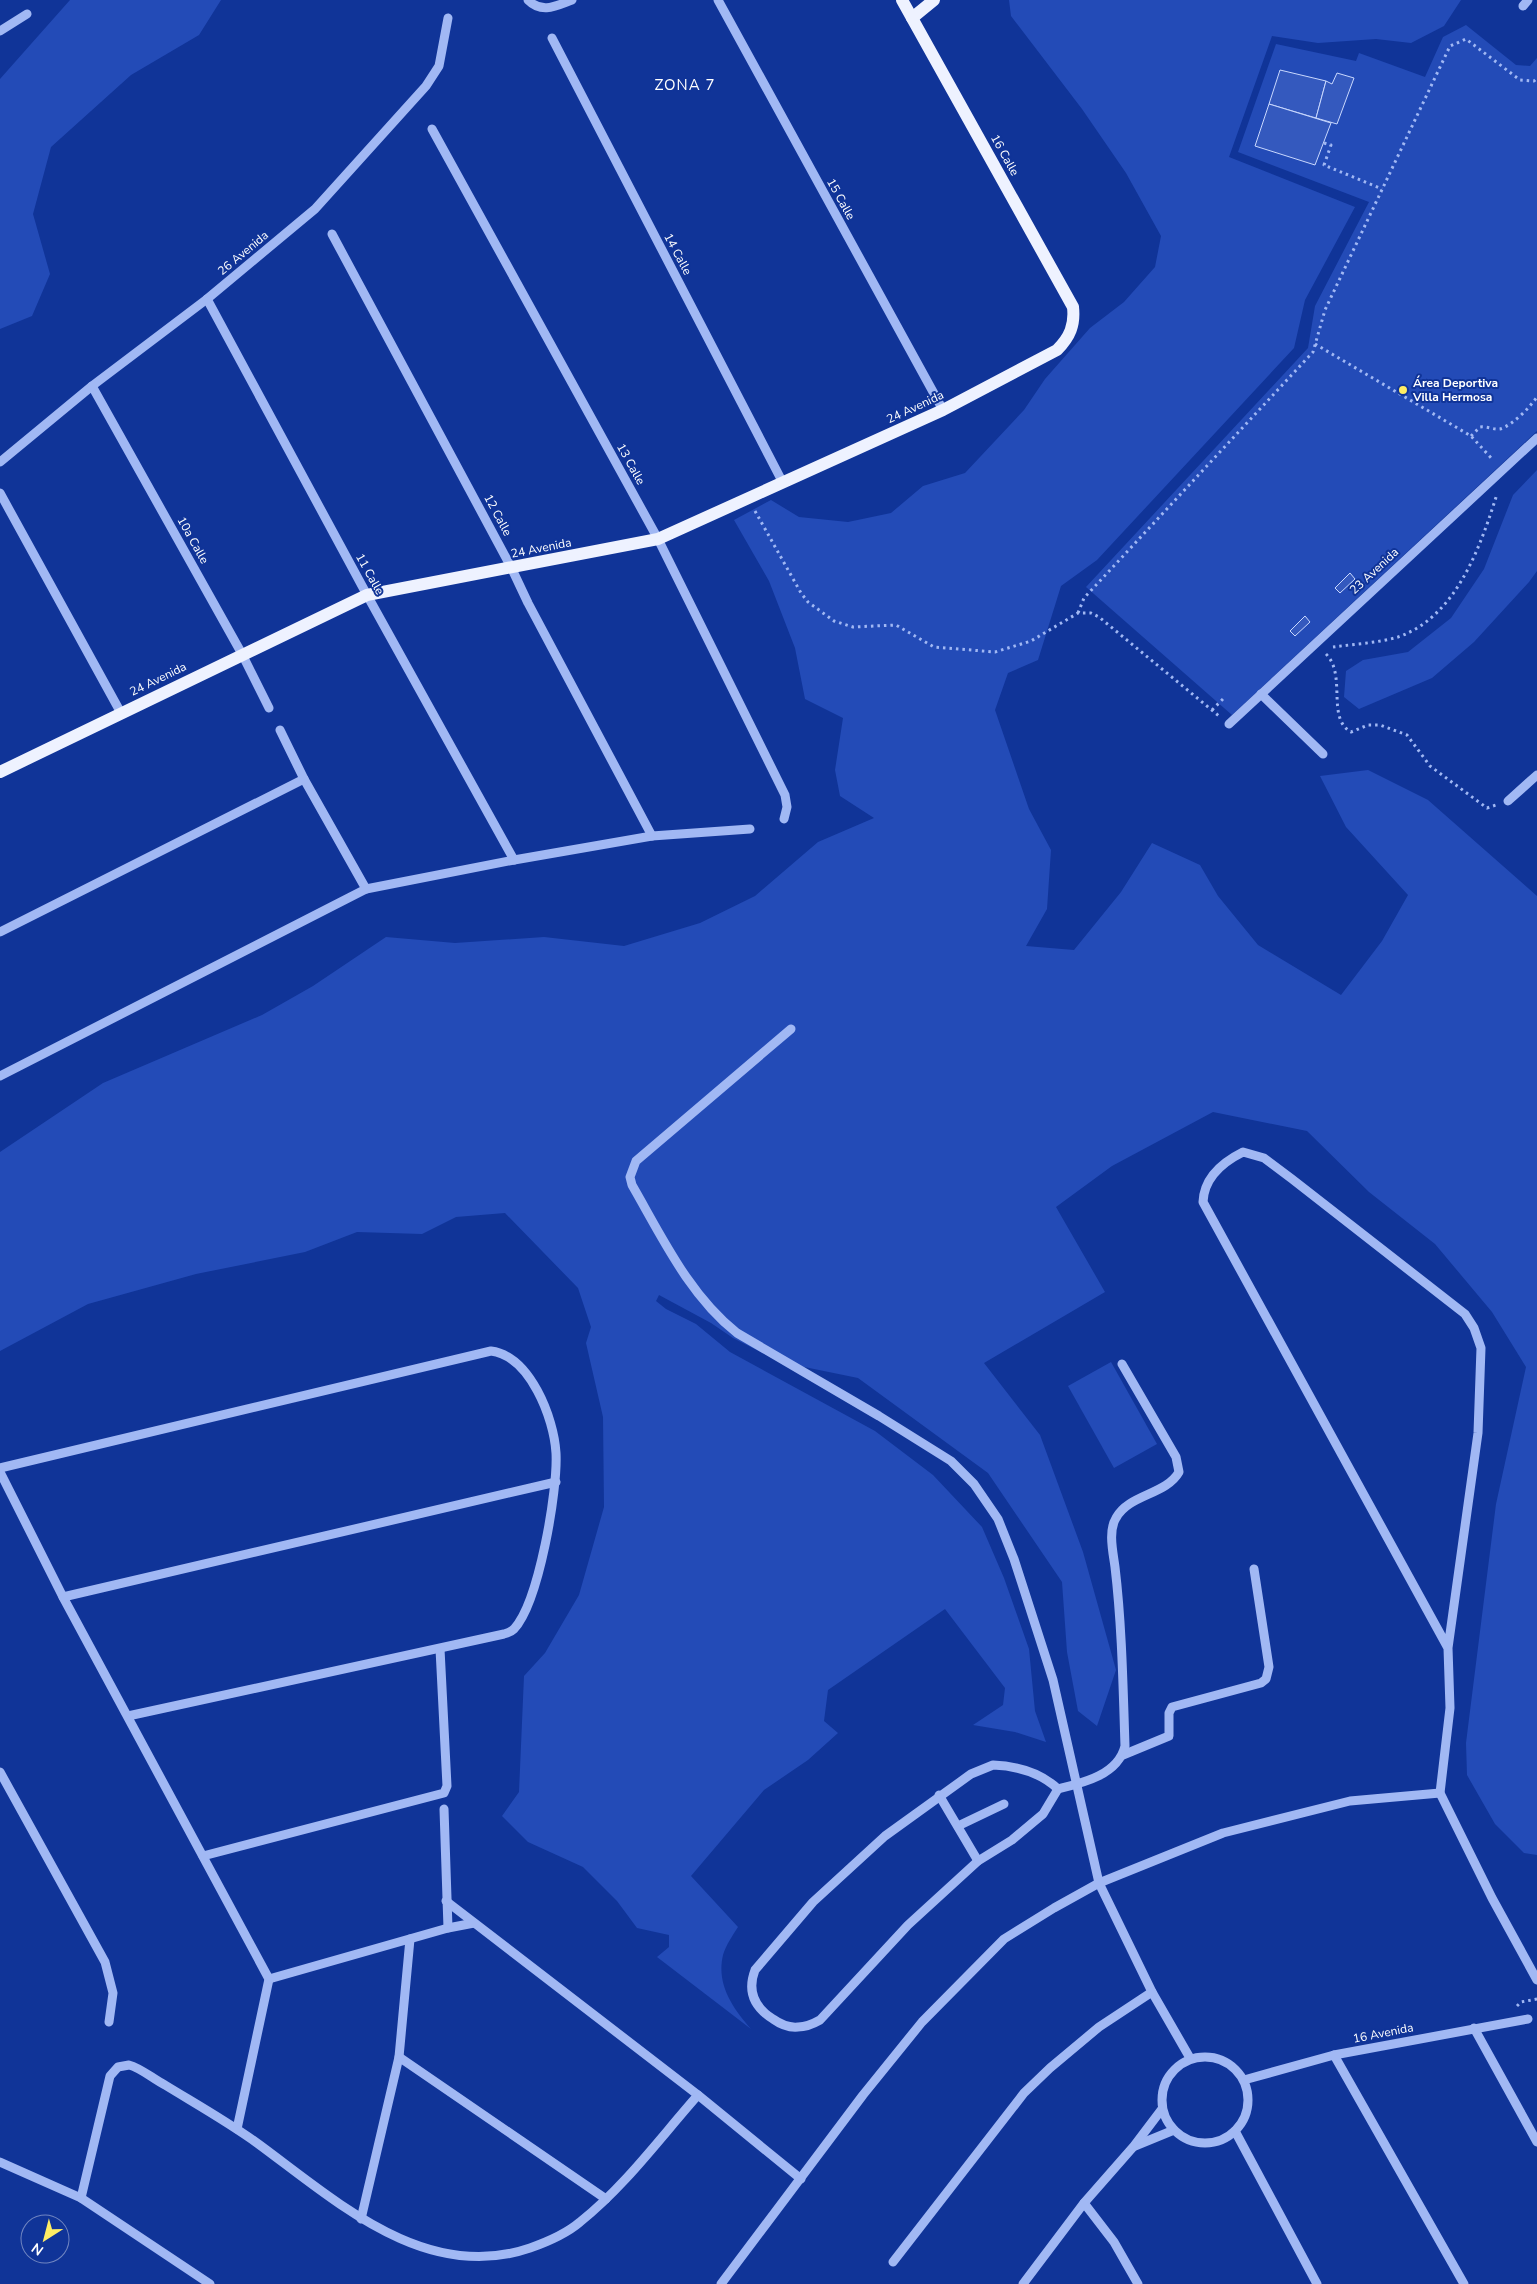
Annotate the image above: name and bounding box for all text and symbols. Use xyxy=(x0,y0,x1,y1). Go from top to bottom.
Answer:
district label: ZONA 7 xyxy=(654,75,716,95)
street label: 16 Calle xyxy=(987,131,1023,179)
street label: 15 Calle xyxy=(823,175,859,223)
street label: 26 Avenida xyxy=(214,227,272,279)
street label: 14 Calle xyxy=(660,230,696,278)
place label: Área Deportiva Villa Hermosa xyxy=(1412,375,1498,405)
marker: Área Deportiva Villa Hermosa xyxy=(1397,384,1409,396)
street label: 24 Avenida xyxy=(884,387,946,427)
street label: 13 Calle xyxy=(613,440,649,488)
street label: 12 Calle xyxy=(480,491,516,539)
street label: 10a Calle xyxy=(174,514,212,566)
street label: 24 Avenida xyxy=(509,534,573,562)
street label: 23 Avenida xyxy=(1346,544,1402,598)
street label: 11 Calle xyxy=(352,550,388,598)
street label: 24 Avenida xyxy=(127,658,189,700)
street label: 16 Avenida xyxy=(1351,2019,1415,2047)
north arrow xyxy=(20,2214,70,2264)
text: N xyxy=(28,2238,47,2260)

